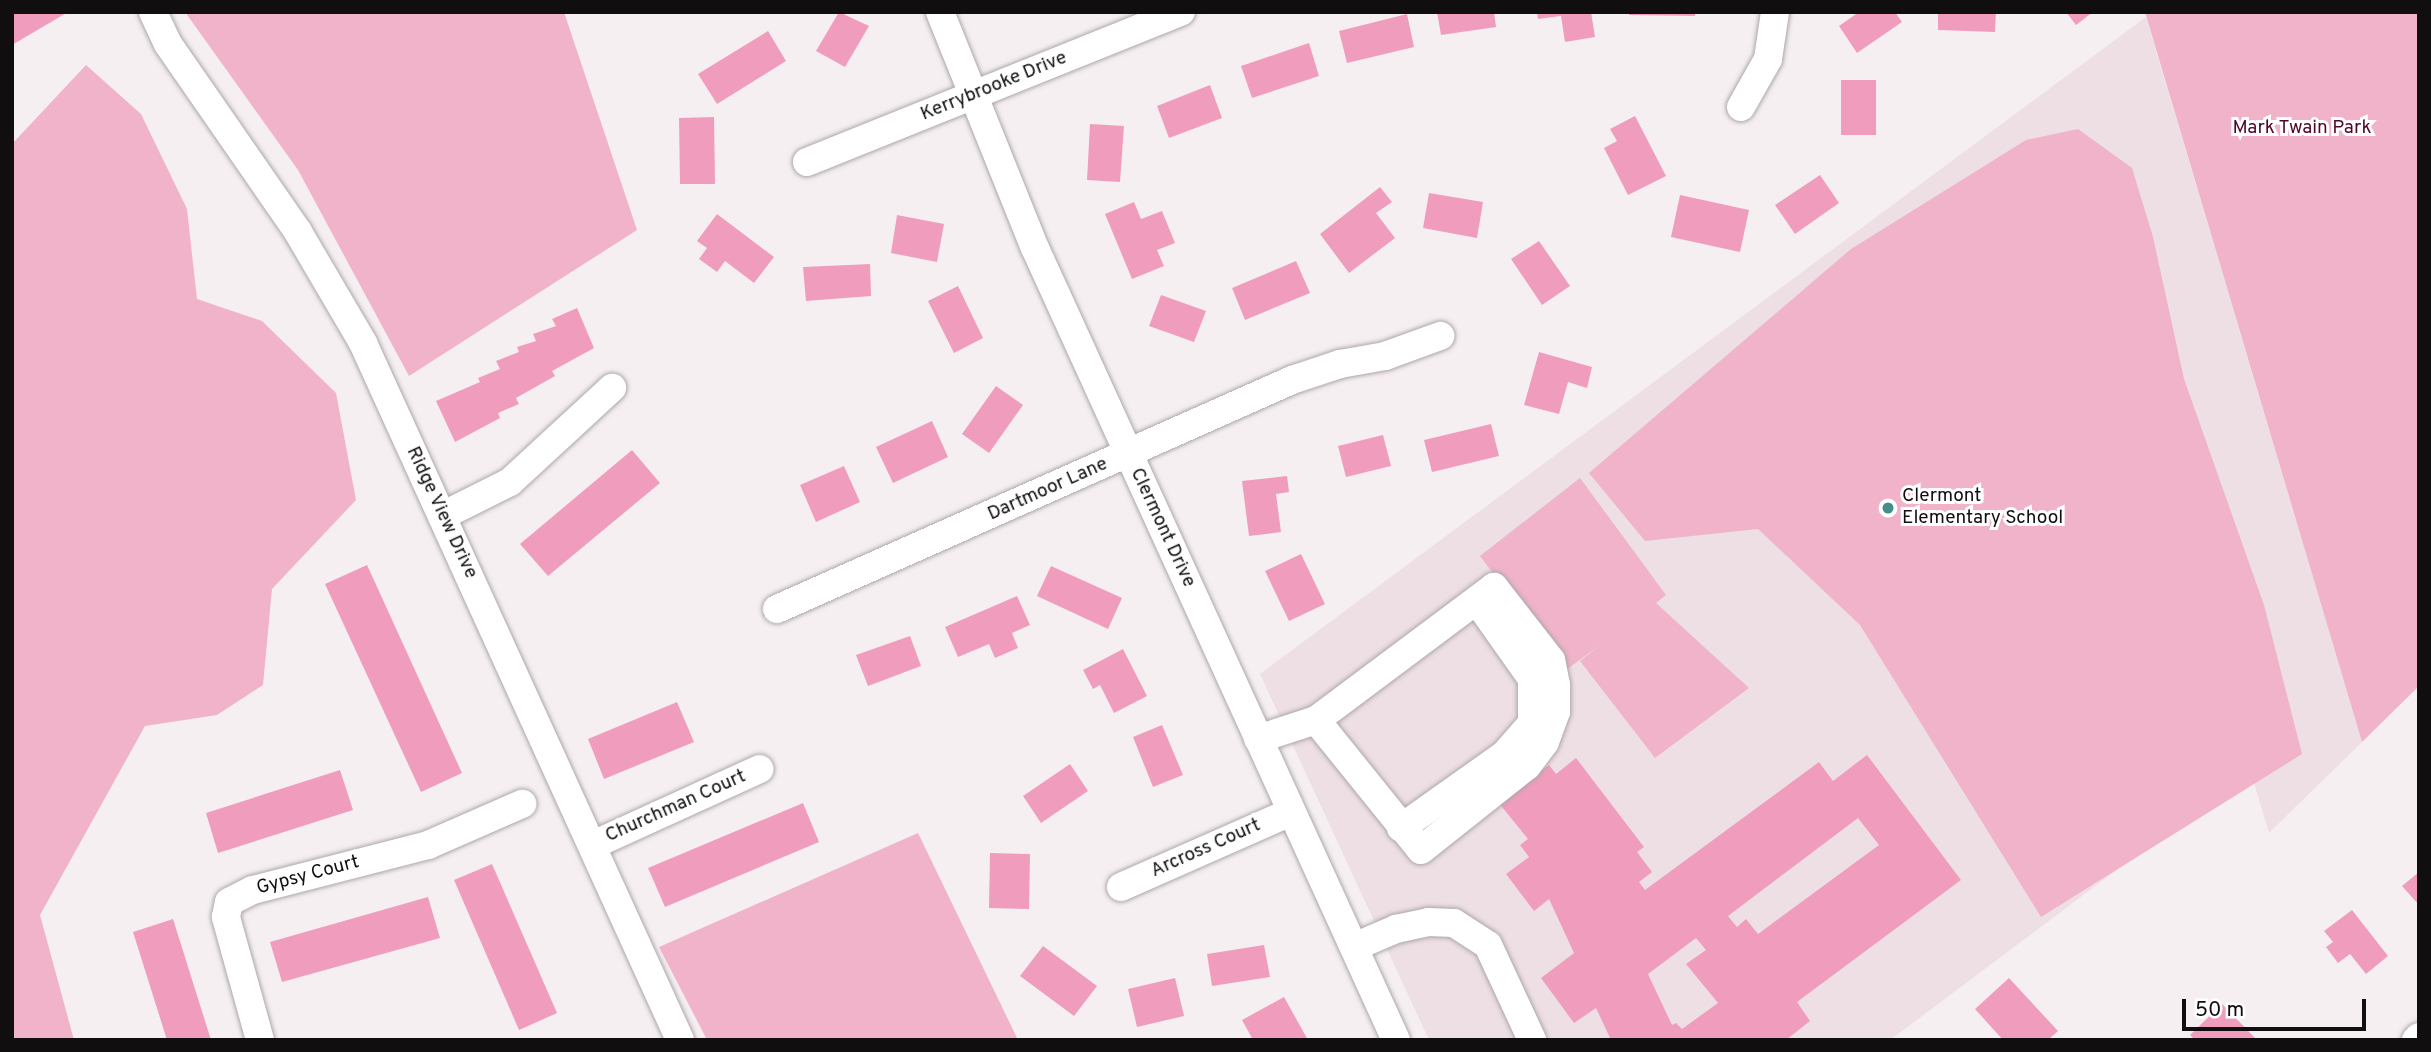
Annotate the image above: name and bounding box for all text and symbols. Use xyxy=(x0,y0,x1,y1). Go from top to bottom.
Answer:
street label: Kerrybrooke Drive xyxy=(918,47,1070,127)
park label: Mark Twain Park xyxy=(2232,118,2372,140)
street label: Ridge View Drive xyxy=(400,443,482,583)
street label: Dartmoor Lane xyxy=(985,453,1111,527)
street label: Clermont Drive xyxy=(1124,465,1200,591)
place label: Clermont Elementary School xyxy=(1902,486,2063,530)
marker: Clermont Elementary School xyxy=(1880,500,1896,516)
street label: Churchman Court xyxy=(602,766,750,848)
street label: Arcross Court xyxy=(1148,815,1264,883)
street label: Gypsy Court xyxy=(254,851,362,901)
scale bar xyxy=(2186,986,2370,1030)
text: 50 m xyxy=(2195,997,2244,1024)

